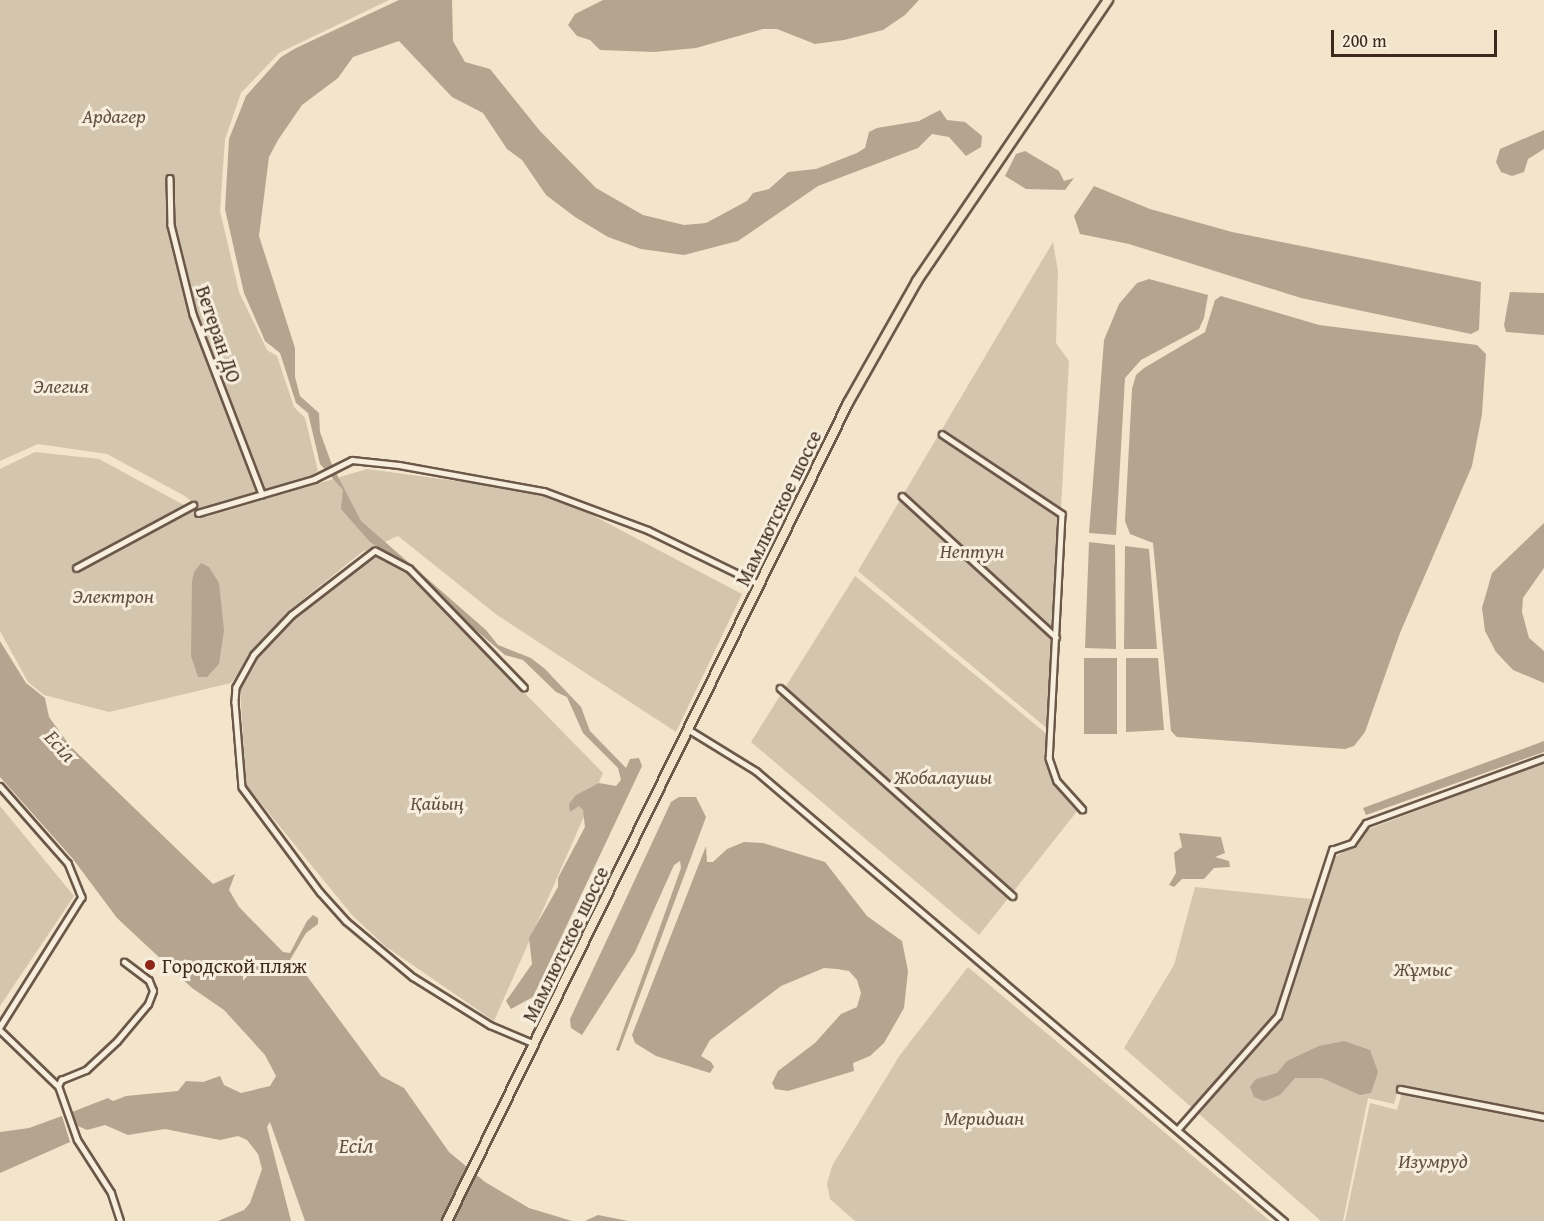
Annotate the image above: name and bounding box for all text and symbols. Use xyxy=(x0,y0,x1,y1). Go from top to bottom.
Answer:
scale bar xyxy=(1334,18,1500,56)
text: 200 m xyxy=(1342,27,1387,54)
park label: Ардагер xyxy=(82,103,146,127)
street label: Ветеран ДО xyxy=(191,282,247,386)
park label: Элегия xyxy=(33,373,89,397)
street label: Мамлютское шоссе xyxy=(730,426,826,590)
park label: Нептун xyxy=(940,538,1004,562)
park label: Электрон xyxy=(72,583,154,607)
water label: Есіл xyxy=(39,725,81,767)
park label: Жобалаушы xyxy=(894,764,992,788)
park label: Қайың xyxy=(410,790,464,814)
street label: Мамлютское шоссе xyxy=(517,862,613,1026)
place label: Городской пляж xyxy=(162,953,307,977)
park label: Жұмыс xyxy=(1394,956,1452,980)
marker: Городской пляж xyxy=(143,958,157,972)
park label: Меридиан xyxy=(944,1105,1024,1129)
water label: Есіл xyxy=(339,1133,373,1159)
park label: Изумруд xyxy=(1398,1148,1468,1172)

